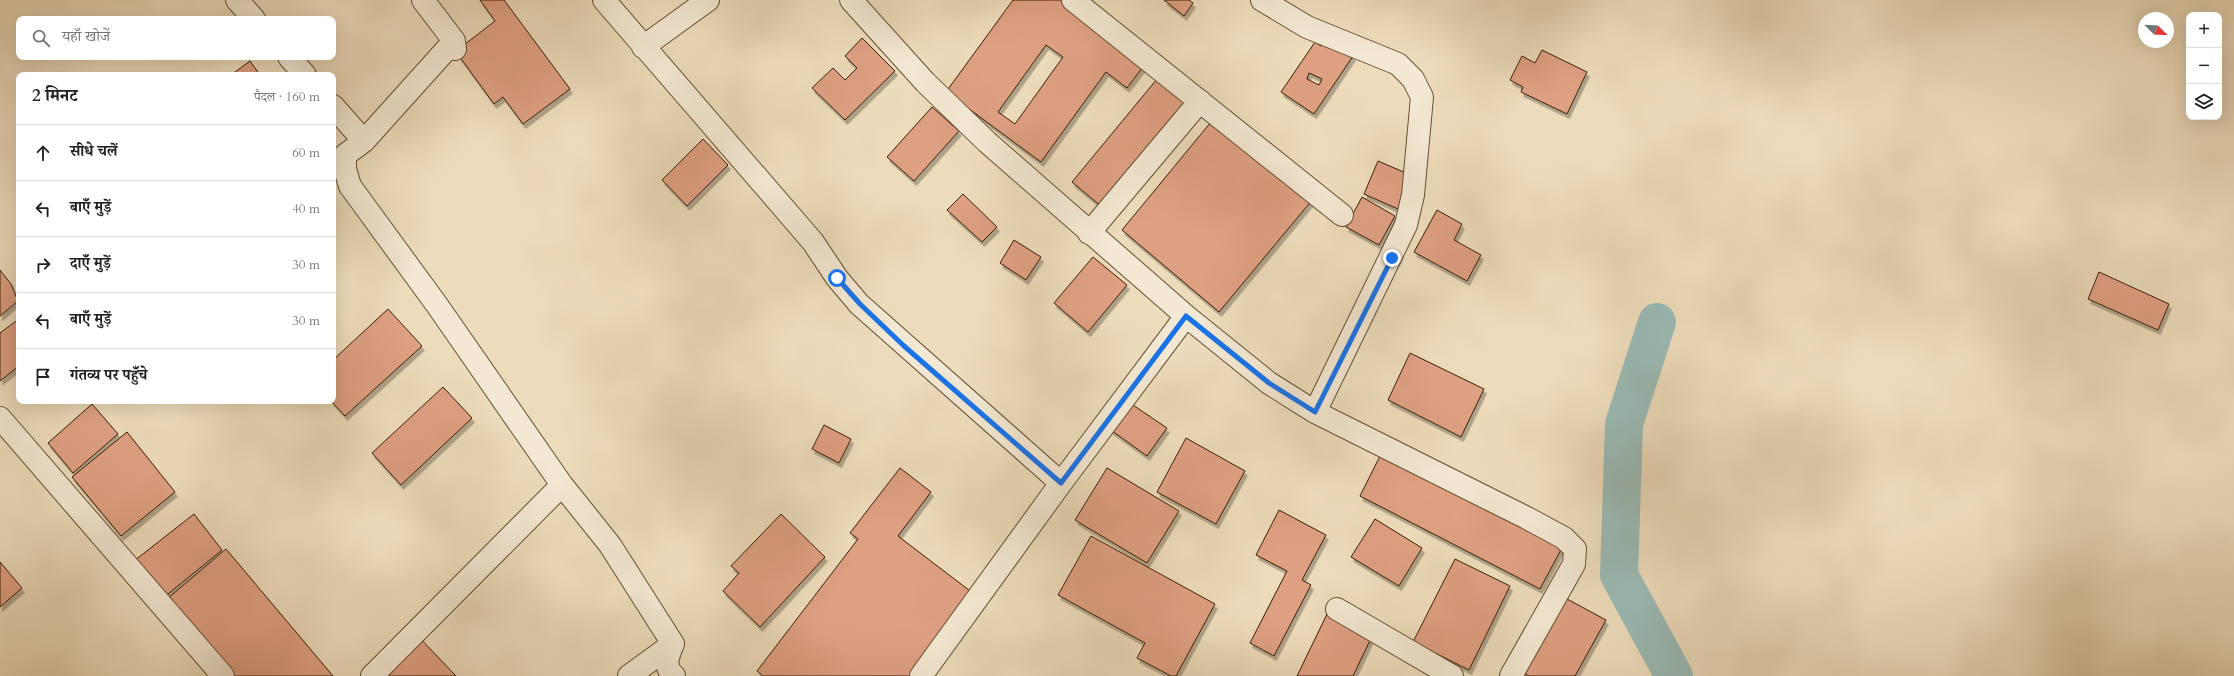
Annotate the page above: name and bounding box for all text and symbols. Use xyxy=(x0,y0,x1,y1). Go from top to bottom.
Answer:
north arrow xyxy=(2138,12,2174,48)
map controls xyxy=(2186,12,2222,120)
button: + xyxy=(2186,12,2222,48)
search box xyxy=(16,16,336,60)
text: यहाँ खोजें xyxy=(62,26,110,46)
icon: search xyxy=(30,27,52,49)
button: − xyxy=(2186,48,2222,84)
text: 2 मिनट xyxy=(32,84,78,107)
button: layers xyxy=(2186,84,2222,120)
text: पैदल · 160 m xyxy=(254,88,320,106)
text: सीधे चलें xyxy=(70,141,118,161)
icon: ahead xyxy=(32,142,54,164)
text: 60 m xyxy=(292,144,320,162)
text: बाएँ मुड़ें xyxy=(70,197,111,217)
icon: left xyxy=(32,198,54,220)
text: 40 m xyxy=(292,200,320,218)
route end xyxy=(1383,249,1401,267)
text: दाएँ मुड़ें xyxy=(70,253,111,273)
icon: right xyxy=(32,254,54,276)
text: 30 m xyxy=(292,256,320,274)
route start xyxy=(828,269,846,287)
text: बाएँ मुड़ें xyxy=(70,309,111,329)
icon: left xyxy=(32,310,54,332)
text: 30 m xyxy=(292,312,320,330)
text: गंतव्य पर पहुँचे xyxy=(70,365,147,385)
icon: arrive xyxy=(32,366,54,388)

